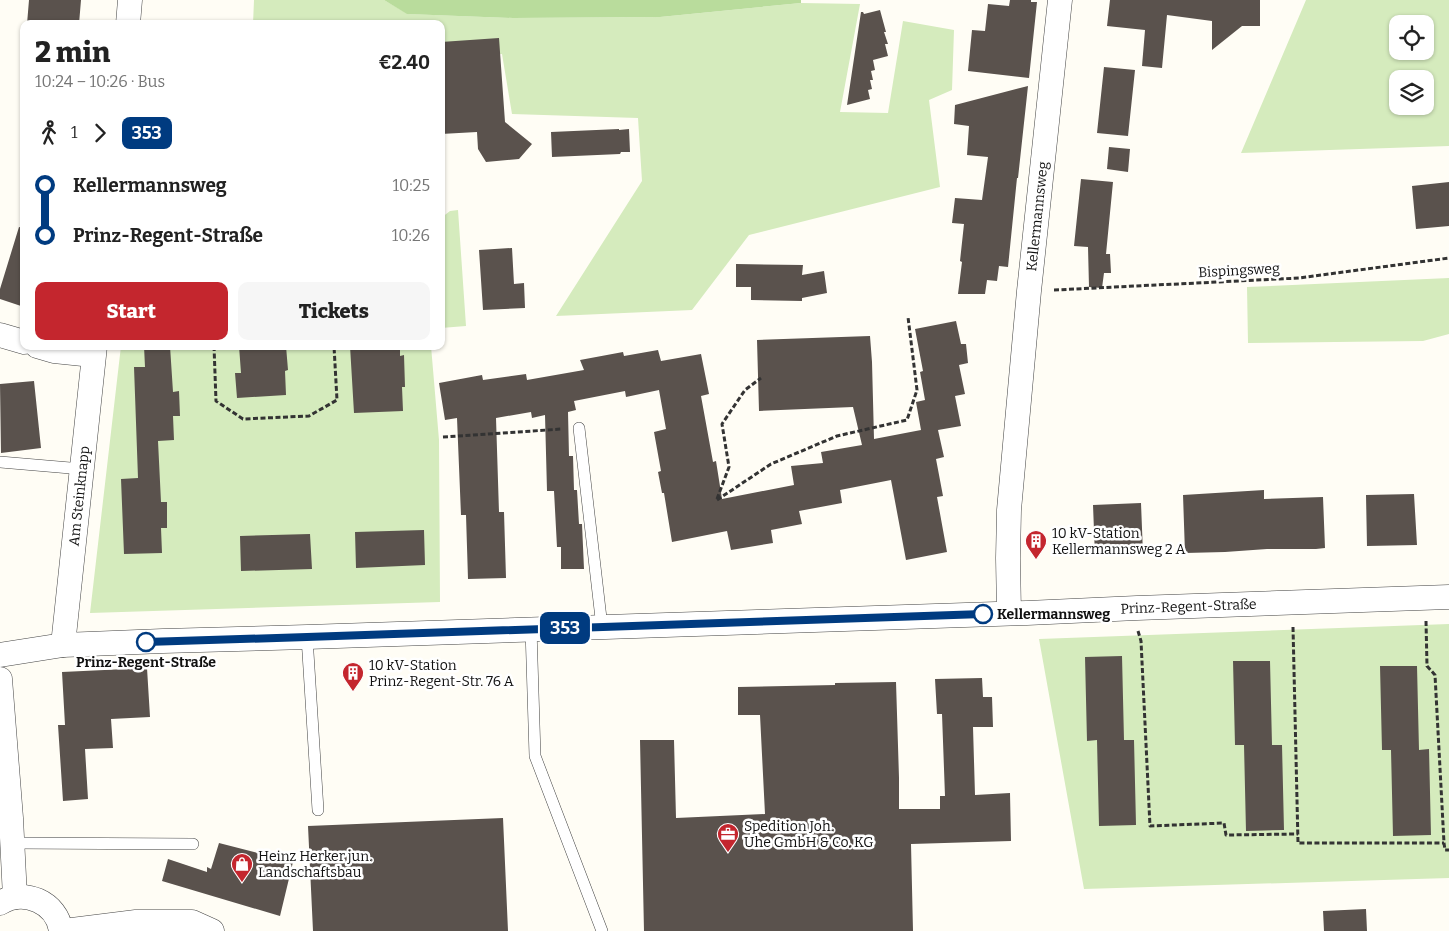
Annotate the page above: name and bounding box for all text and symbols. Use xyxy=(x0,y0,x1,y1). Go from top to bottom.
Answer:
map controls xyxy=(1389,15,1434,115)
button: locate xyxy=(1389,15,1434,60)
text: 2 min xyxy=(35,36,110,69)
text: €2.40 xyxy=(379,51,430,74)
button: layers xyxy=(1389,70,1434,115)
text: 10:24 – 10:26 · Bus xyxy=(35,72,165,91)
icon: walk xyxy=(35,119,63,147)
icon: forward xyxy=(86,119,114,147)
text: 353 xyxy=(132,122,162,144)
text: 1 xyxy=(71,123,78,142)
street label: Kellermannsweg xyxy=(1023,160,1052,272)
text: Kellermannsweg xyxy=(73,174,227,197)
text: 10:25 xyxy=(393,176,430,195)
text: Prinz-Regent-Straße xyxy=(73,224,263,247)
text: 10:26 xyxy=(392,226,430,245)
street label: Bispingsweg xyxy=(1198,260,1280,281)
button: Start xyxy=(35,282,228,340)
button: Tickets xyxy=(238,282,430,340)
street label: Am Steinknapp xyxy=(66,445,93,547)
place label: 10 kV-Station Kellermannsweg 2 A xyxy=(1052,525,1186,558)
building icon: 10 kV-Station Kellermannsweg 2 A xyxy=(1024,529,1048,560)
street label: Prinz-Regent-Straße xyxy=(1120,596,1257,618)
marker: Kellermannsweg xyxy=(973,604,993,624)
place label: Kellermannsweg xyxy=(997,606,1110,623)
line badge: 353 xyxy=(536,612,594,644)
text: 353 xyxy=(550,617,580,639)
marker: Prinz-Regent-Straße xyxy=(136,632,156,652)
place label: Prinz-Regent-Straße xyxy=(76,654,216,671)
place label: 10 kV-Station Prinz-Regent-Str. 76 A xyxy=(369,657,514,690)
building icon: 10 kV-Station Prinz-Regent-Str. 76 A xyxy=(341,661,365,692)
place label: Spedition Joh. Uhe GmbH & Co. KG xyxy=(744,818,874,851)
office icon: Spedition Joh. Uhe GmbH & Co. KG xyxy=(716,822,740,853)
place label: Heinz Herker jun. Landschaftsbau xyxy=(258,848,372,881)
shop icon: Heinz Herker jun. Landschaftsbau xyxy=(230,852,254,883)

